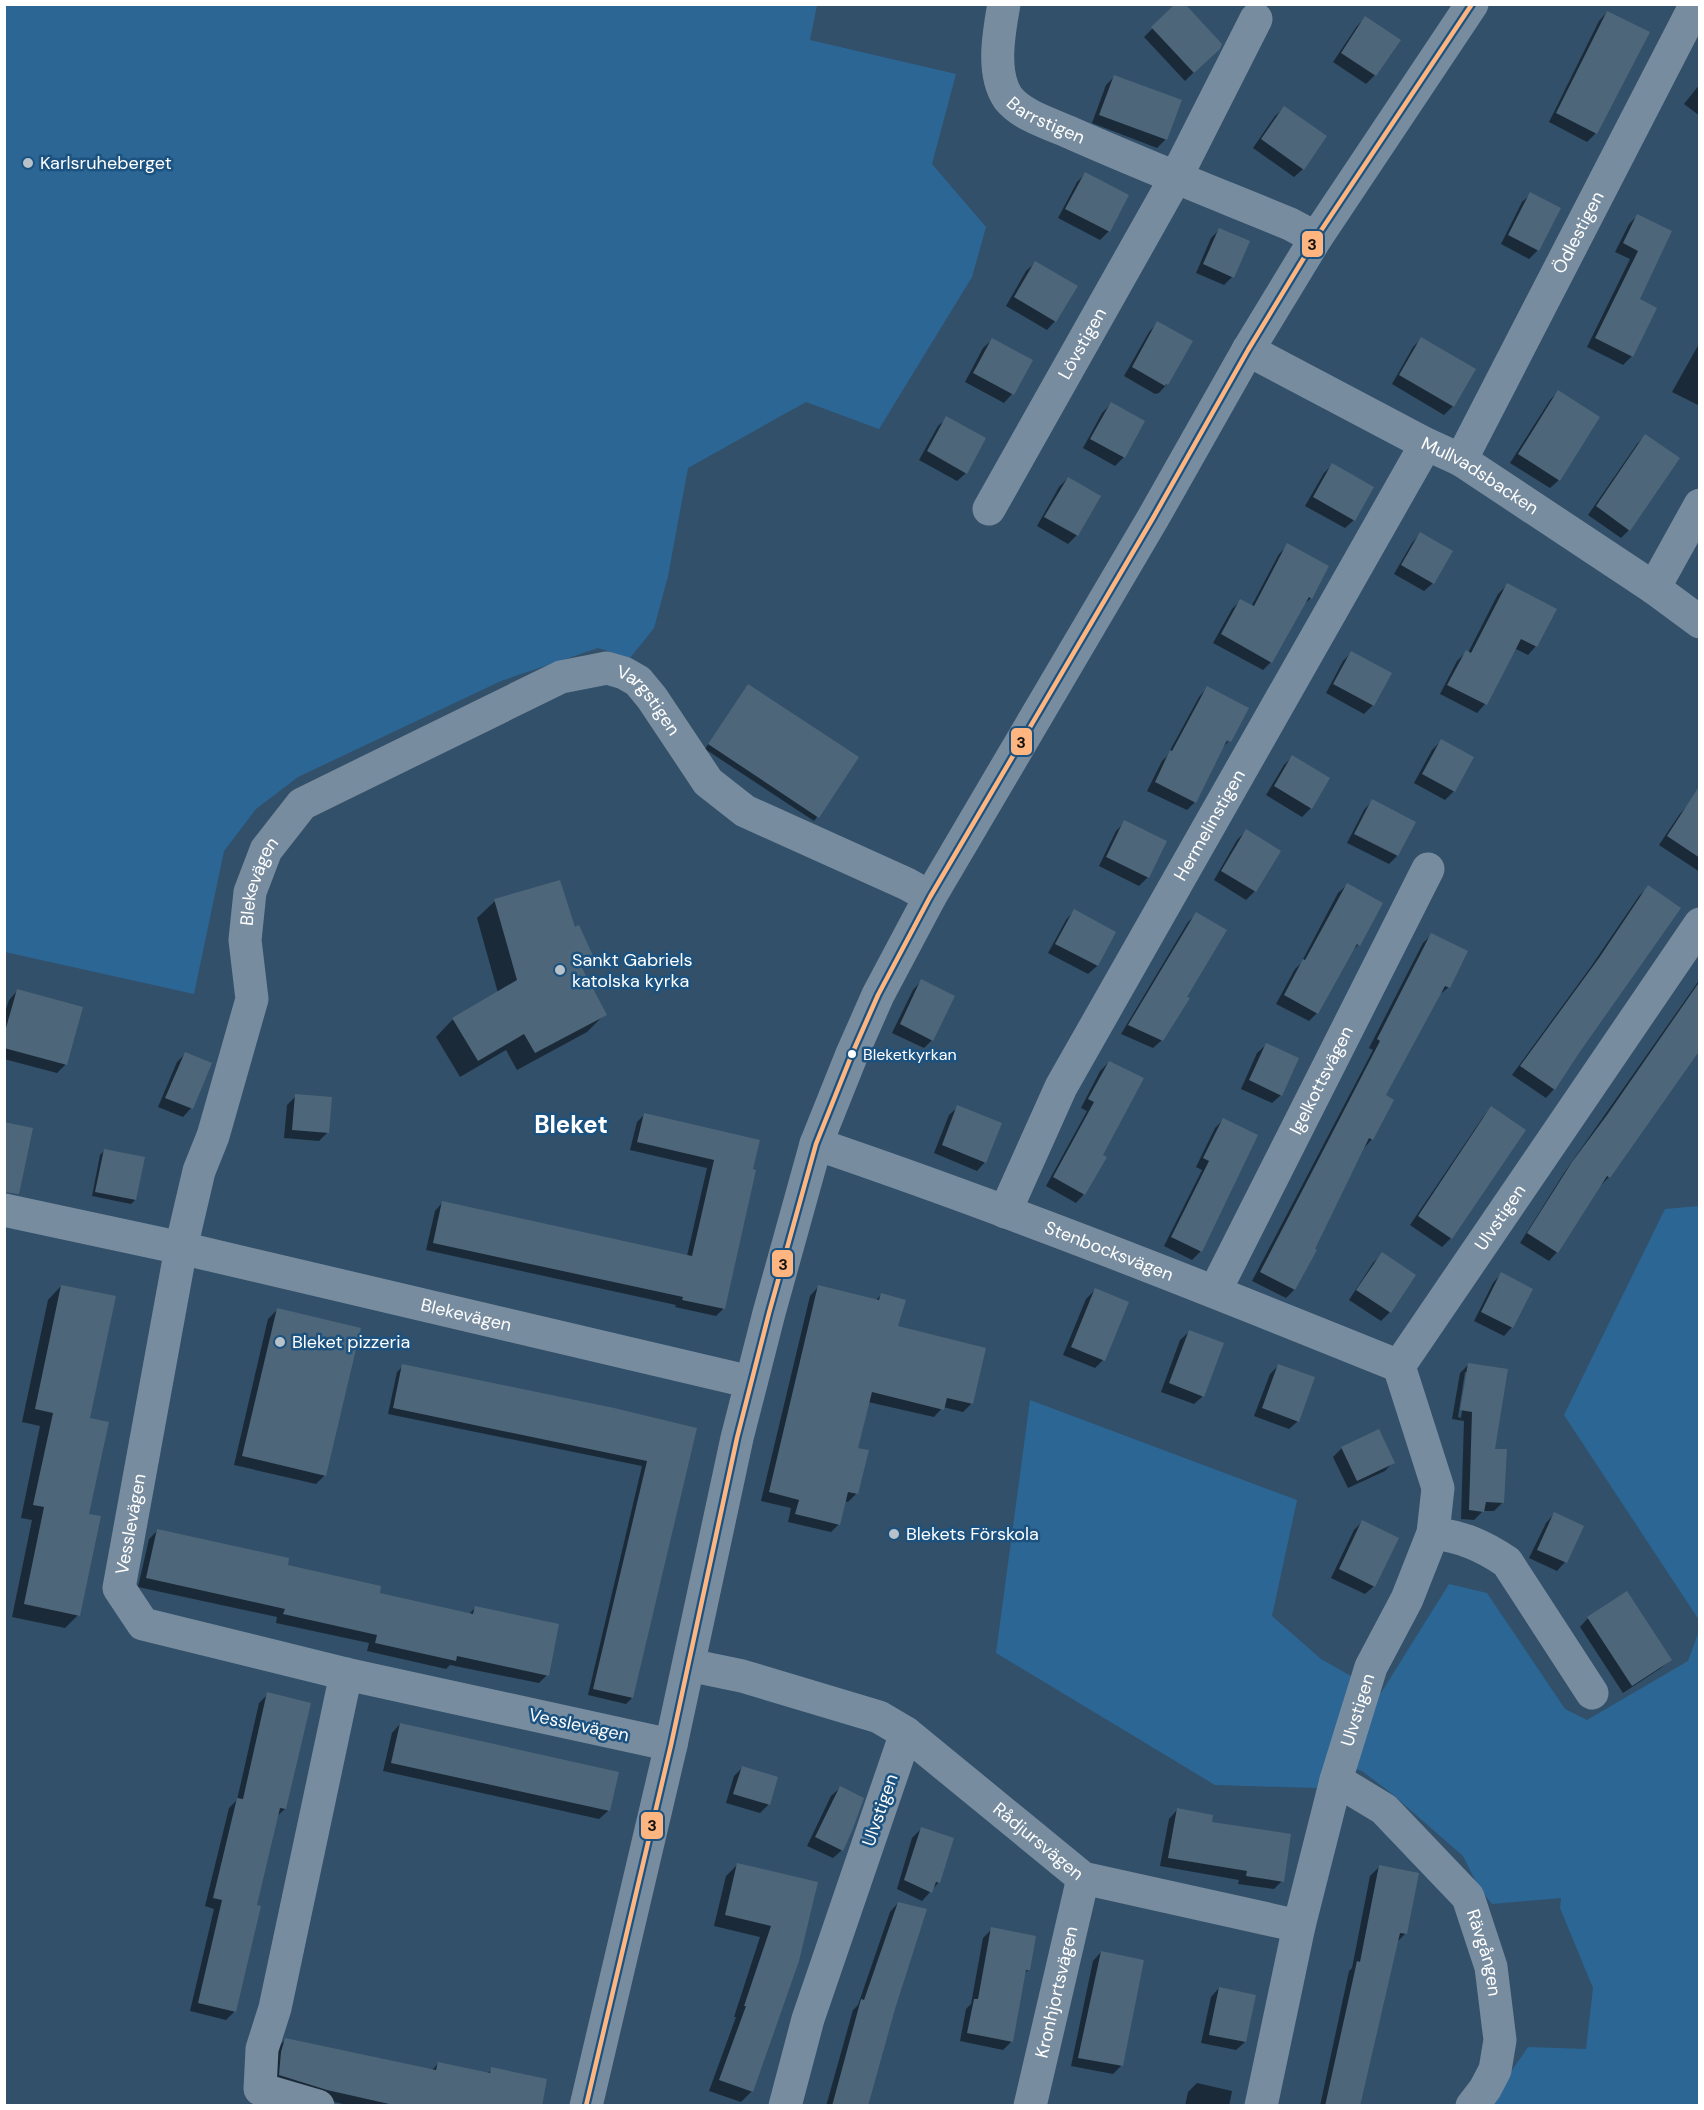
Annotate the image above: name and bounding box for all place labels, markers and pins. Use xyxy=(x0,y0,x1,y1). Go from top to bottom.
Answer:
place label: Karlsruheberget xyxy=(40,151,172,175)
marker: Karlsruheberget xyxy=(21,156,35,170)
place label: Sankt Gabriels katolska kyrka xyxy=(572,948,692,993)
marker: Sankt Gabriels katolska kyrka xyxy=(553,963,567,977)
place label: Bleketkyrkan xyxy=(863,1044,957,1065)
marker: Bleketkyrkan xyxy=(846,1048,858,1060)
place label: Bleket pizzeria xyxy=(292,1330,410,1354)
marker: Bleket pizzeria xyxy=(273,1335,287,1349)
place label: Blekets Förskola xyxy=(906,1522,1039,1546)
marker: Blekets Förskola xyxy=(887,1527,901,1541)

